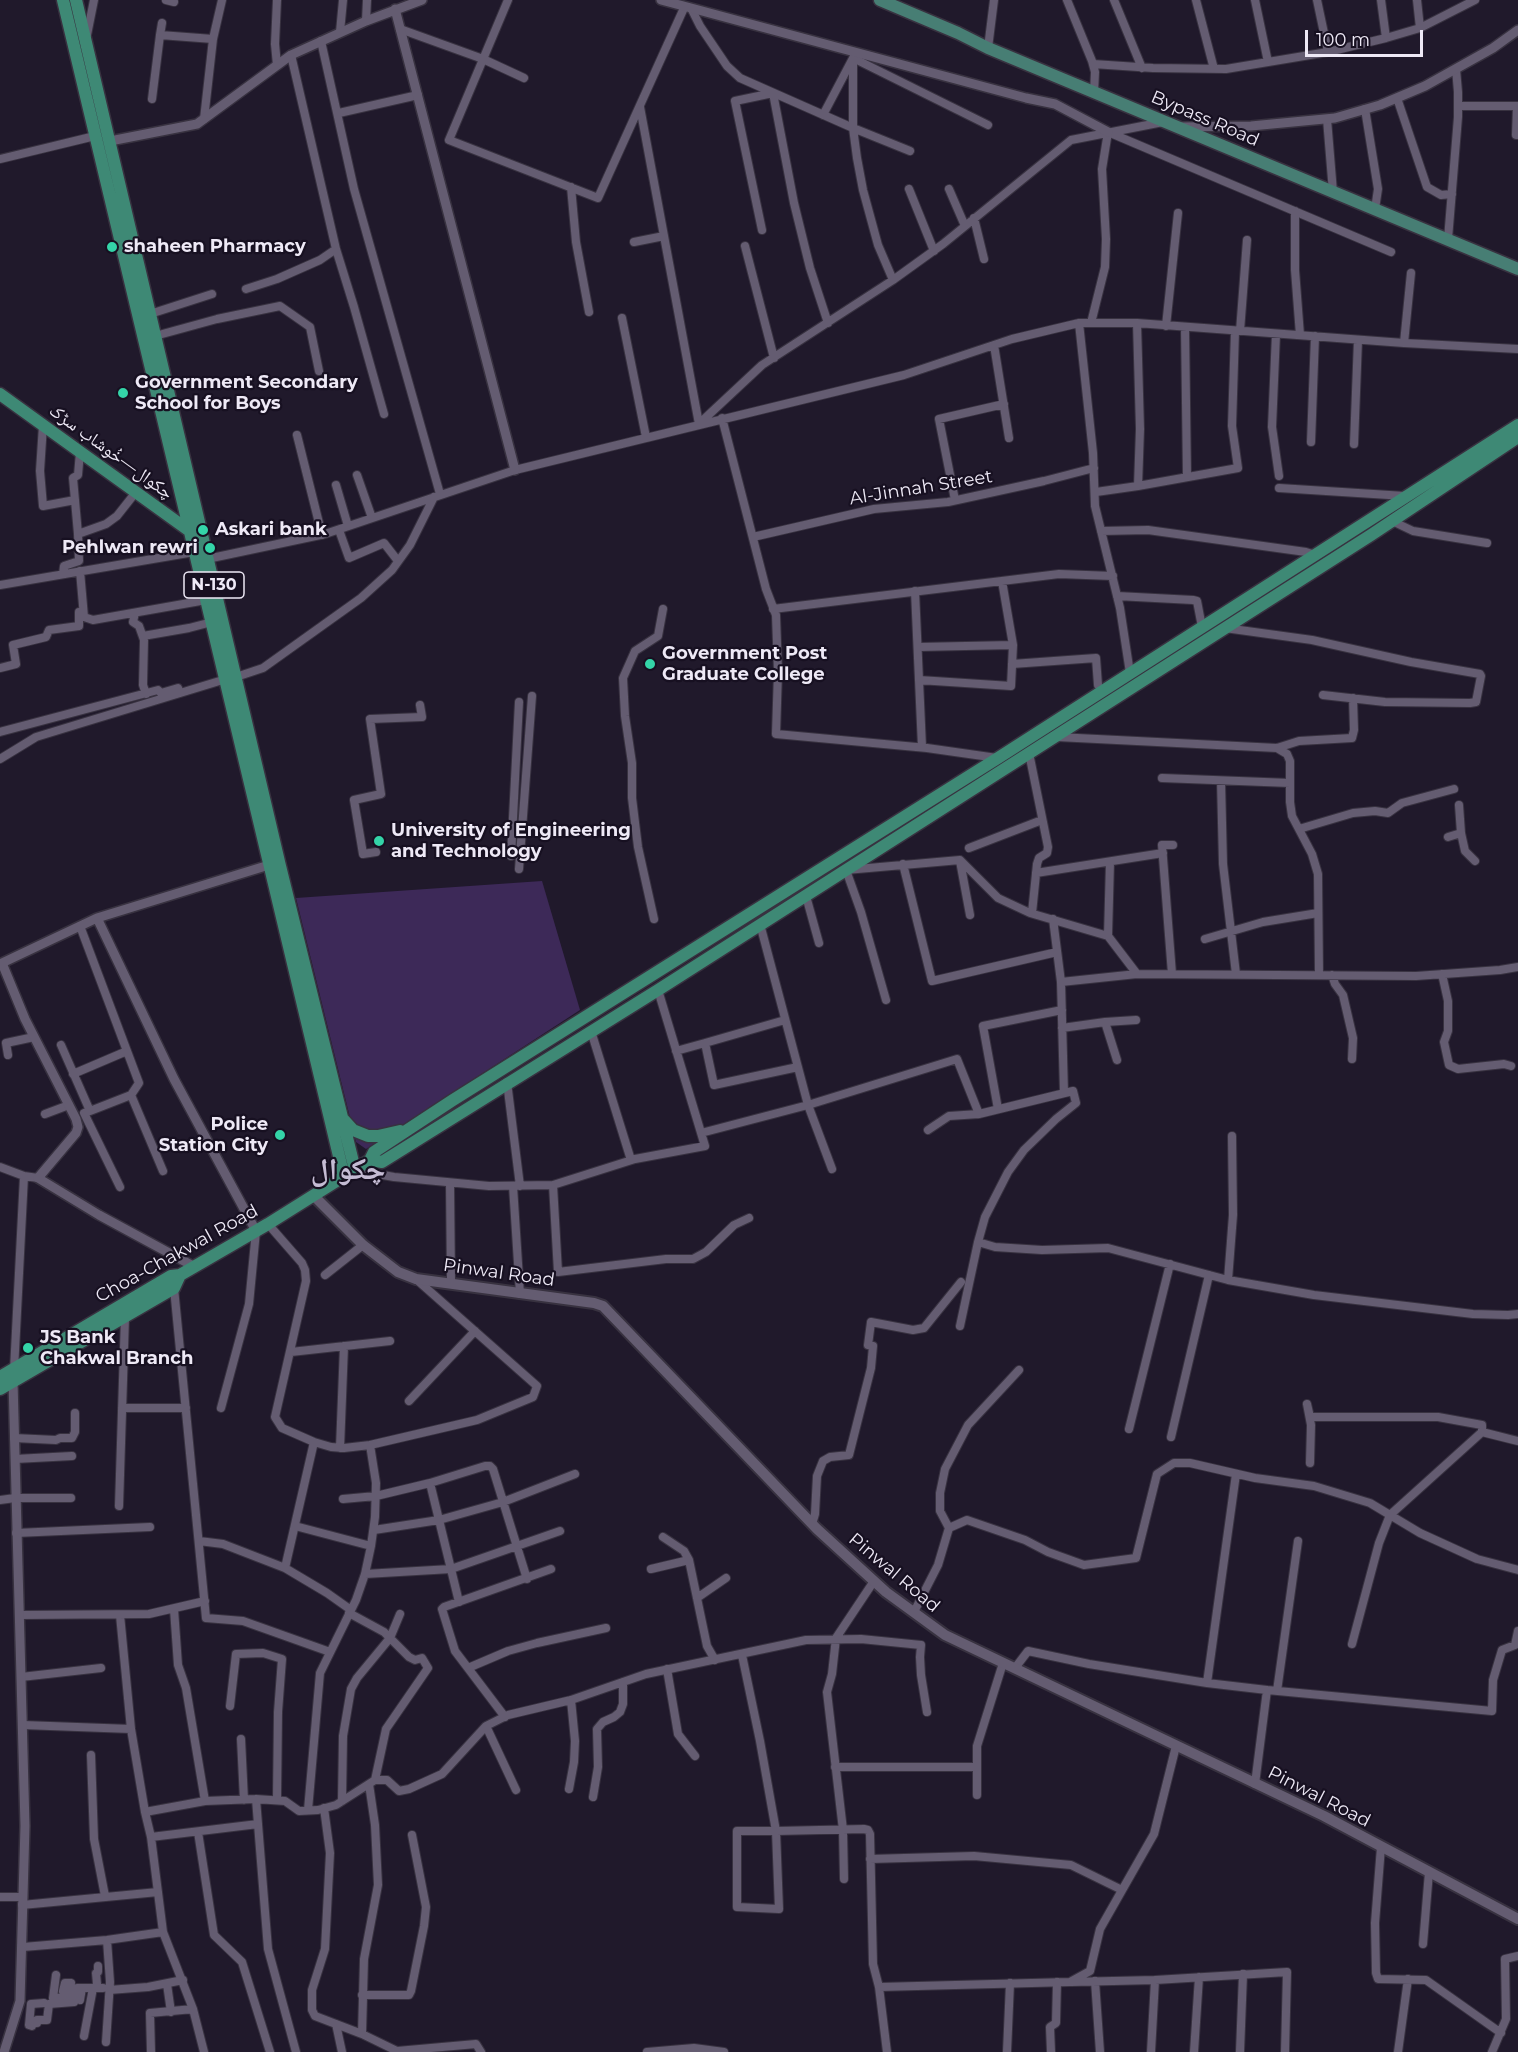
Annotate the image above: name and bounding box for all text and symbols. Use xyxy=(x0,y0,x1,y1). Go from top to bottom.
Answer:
scale bar xyxy=(1308,18,1426,56)
text: 100 m xyxy=(1316,29,1370,51)
street label: Bypass Road xyxy=(1148,87,1262,151)
place label: shaheen Pharmacy xyxy=(124,236,306,258)
marker: shaheen Pharmacy xyxy=(105,240,119,254)
place label: Government Secondary School for Boys xyxy=(135,372,358,415)
marker: Government Secondary School for Boys xyxy=(116,386,130,400)
street label: چکوال—خُوشاب سڑک xyxy=(45,400,177,504)
street label: Al-Jinnah Street xyxy=(848,466,994,510)
place label: Askari bank xyxy=(215,519,327,541)
marker: Askari bank xyxy=(196,523,210,537)
place label: Pehlwan rewri xyxy=(62,537,198,559)
marker: Pehlwan rewri xyxy=(203,541,217,555)
road number: N-130 xyxy=(184,572,244,598)
place label: Government Post Graduate College xyxy=(662,643,827,686)
marker: Government Post Graduate College xyxy=(643,657,657,671)
place label: University of Engineering and Technology xyxy=(391,820,631,862)
marker: University of Engineering and Technology xyxy=(372,834,386,848)
place label: Police Station City xyxy=(159,1114,268,1156)
marker: Police Station City xyxy=(273,1128,287,1142)
district label: چکوال xyxy=(311,1152,385,1188)
street label: Choa-Chakwal Road xyxy=(92,1200,262,1308)
street label: Pinwal Road xyxy=(442,1254,556,1292)
place label: JS Bank Chakwal Branch xyxy=(40,1327,193,1370)
marker: JS Bank Chakwal Branch xyxy=(21,1341,35,1355)
street label: Pinwal Road xyxy=(844,1529,944,1617)
street label: Pinwal Road xyxy=(1264,1762,1374,1832)

